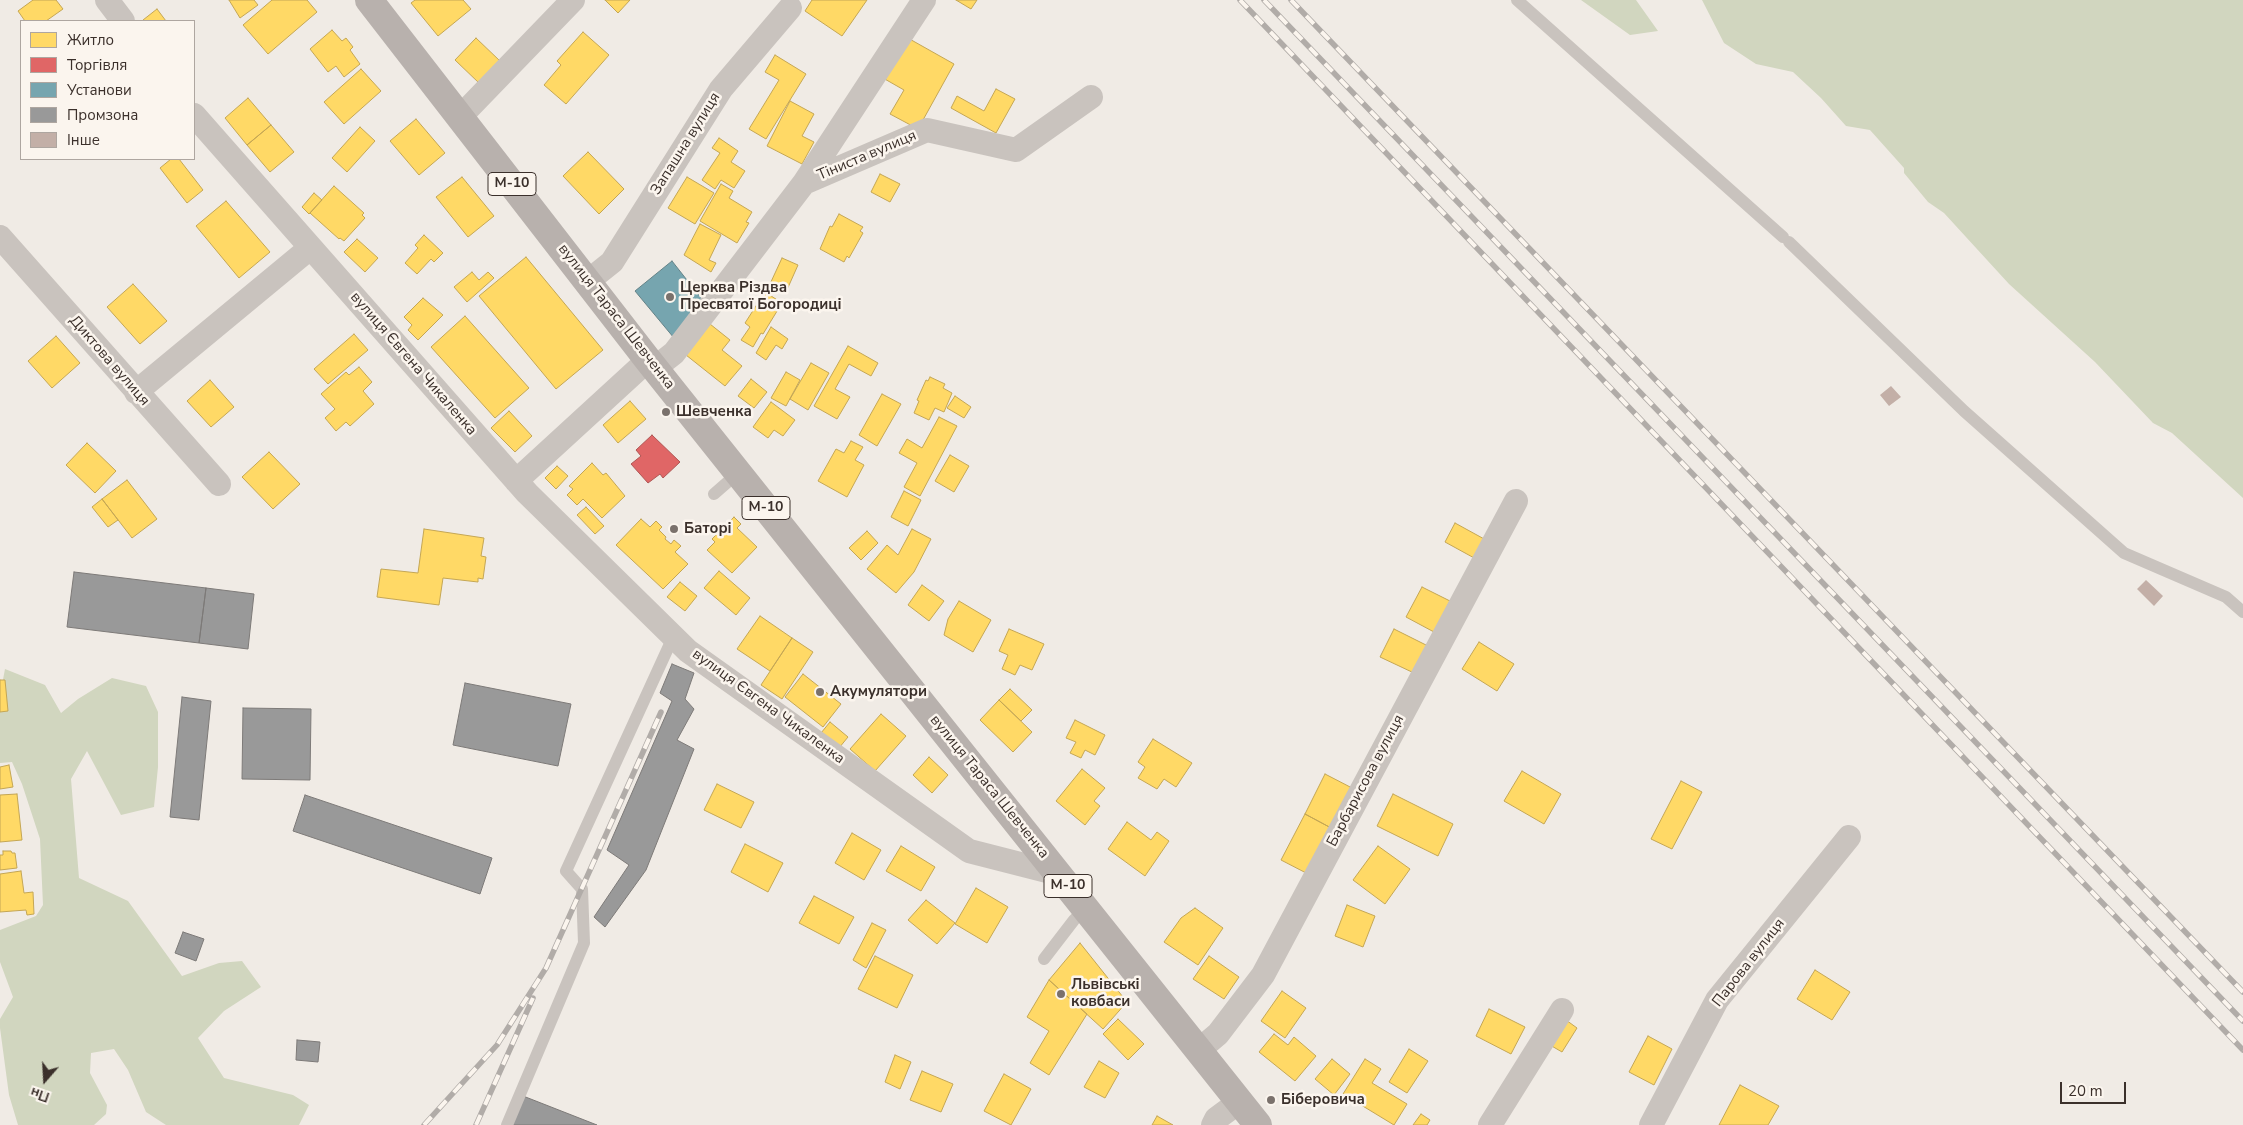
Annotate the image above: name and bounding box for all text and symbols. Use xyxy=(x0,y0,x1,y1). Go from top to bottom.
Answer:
legend xyxy=(20,20,195,160)
text: Житло xyxy=(67,30,114,50)
text: Торгівля xyxy=(67,55,127,75)
text: Установи xyxy=(67,80,132,100)
street label: Запашна вулиця xyxy=(647,89,725,199)
text: Промзона xyxy=(67,105,138,125)
street label: Тіниста вулиця xyxy=(815,127,919,185)
text: Інше xyxy=(67,130,100,150)
road number: М-10 xyxy=(488,172,536,195)
street label: вулиця Тараса Шевченка xyxy=(554,241,678,393)
place label: Церква Різдва Пресвятої Богородиці xyxy=(680,279,842,314)
street label: вулиця Євгена Чикаленка xyxy=(346,289,480,439)
marker: Церква Різдва Пресвятої Богородиці xyxy=(664,291,676,303)
street label: Диктова вулиця xyxy=(65,312,153,410)
place label: Шевченка xyxy=(676,403,752,421)
marker: Шевченка xyxy=(660,406,672,418)
road number: М-10 xyxy=(742,496,790,520)
place label: Баторі xyxy=(684,520,732,538)
marker: Баторі xyxy=(668,523,680,535)
street label: вулиця Євгена Чикаленка xyxy=(688,646,848,768)
place label: Акумулятори xyxy=(830,683,927,701)
marker: Акумулятори xyxy=(814,686,826,698)
street label: вулиця Тараса Шевченка xyxy=(926,712,1052,862)
street label: Барбарисова вулиця xyxy=(1324,712,1408,850)
road number: М-10 xyxy=(1044,874,1092,898)
street label: Парова вулиця xyxy=(1709,915,1789,1011)
place label: Львівські ковбаси xyxy=(1071,976,1140,1011)
marker: Львівські ковбаси xyxy=(1055,988,1067,1000)
north arrow xyxy=(20,1055,70,1105)
scale bar xyxy=(2063,1072,2129,1104)
text: 20 m xyxy=(2068,1081,2103,1101)
text: Пн xyxy=(28,1083,52,1107)
place label: Біберовича xyxy=(1281,1091,1365,1109)
marker: Біберовича xyxy=(1265,1094,1277,1106)

